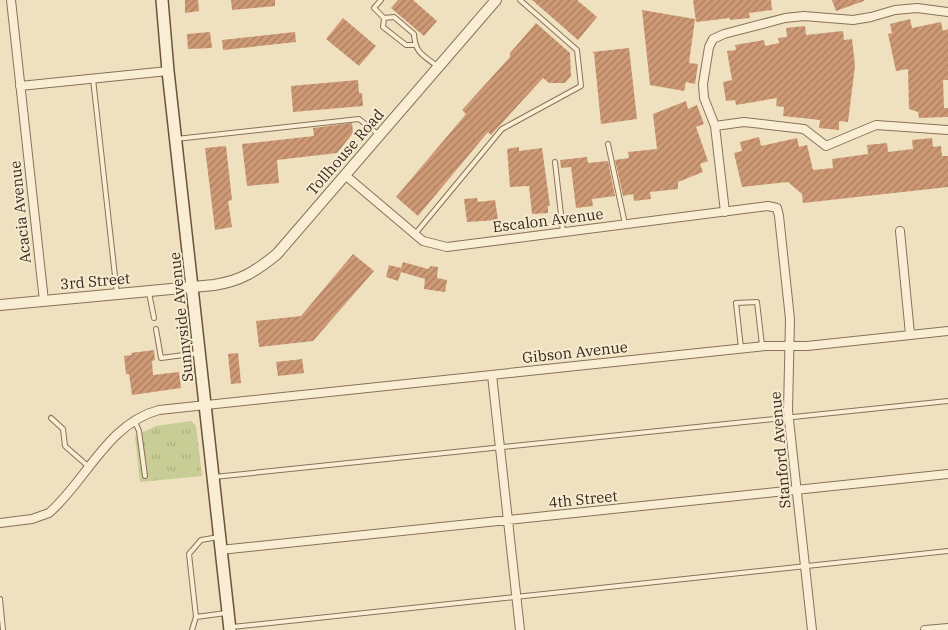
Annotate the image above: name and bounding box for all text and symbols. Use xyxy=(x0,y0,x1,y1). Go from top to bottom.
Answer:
street label: Tollhouse Road xyxy=(302,105,388,199)
street label: Acacia Avenue xyxy=(5,160,35,264)
street label: Escalon Avenue xyxy=(491,204,605,236)
street label: Sunnyside Avenue xyxy=(165,251,197,383)
street label: 3rd Street xyxy=(59,268,131,294)
street label: Gibson Avenue xyxy=(521,337,629,367)
street label: Stanford Avenue xyxy=(765,391,795,509)
street label: 4th Street xyxy=(548,486,618,512)

